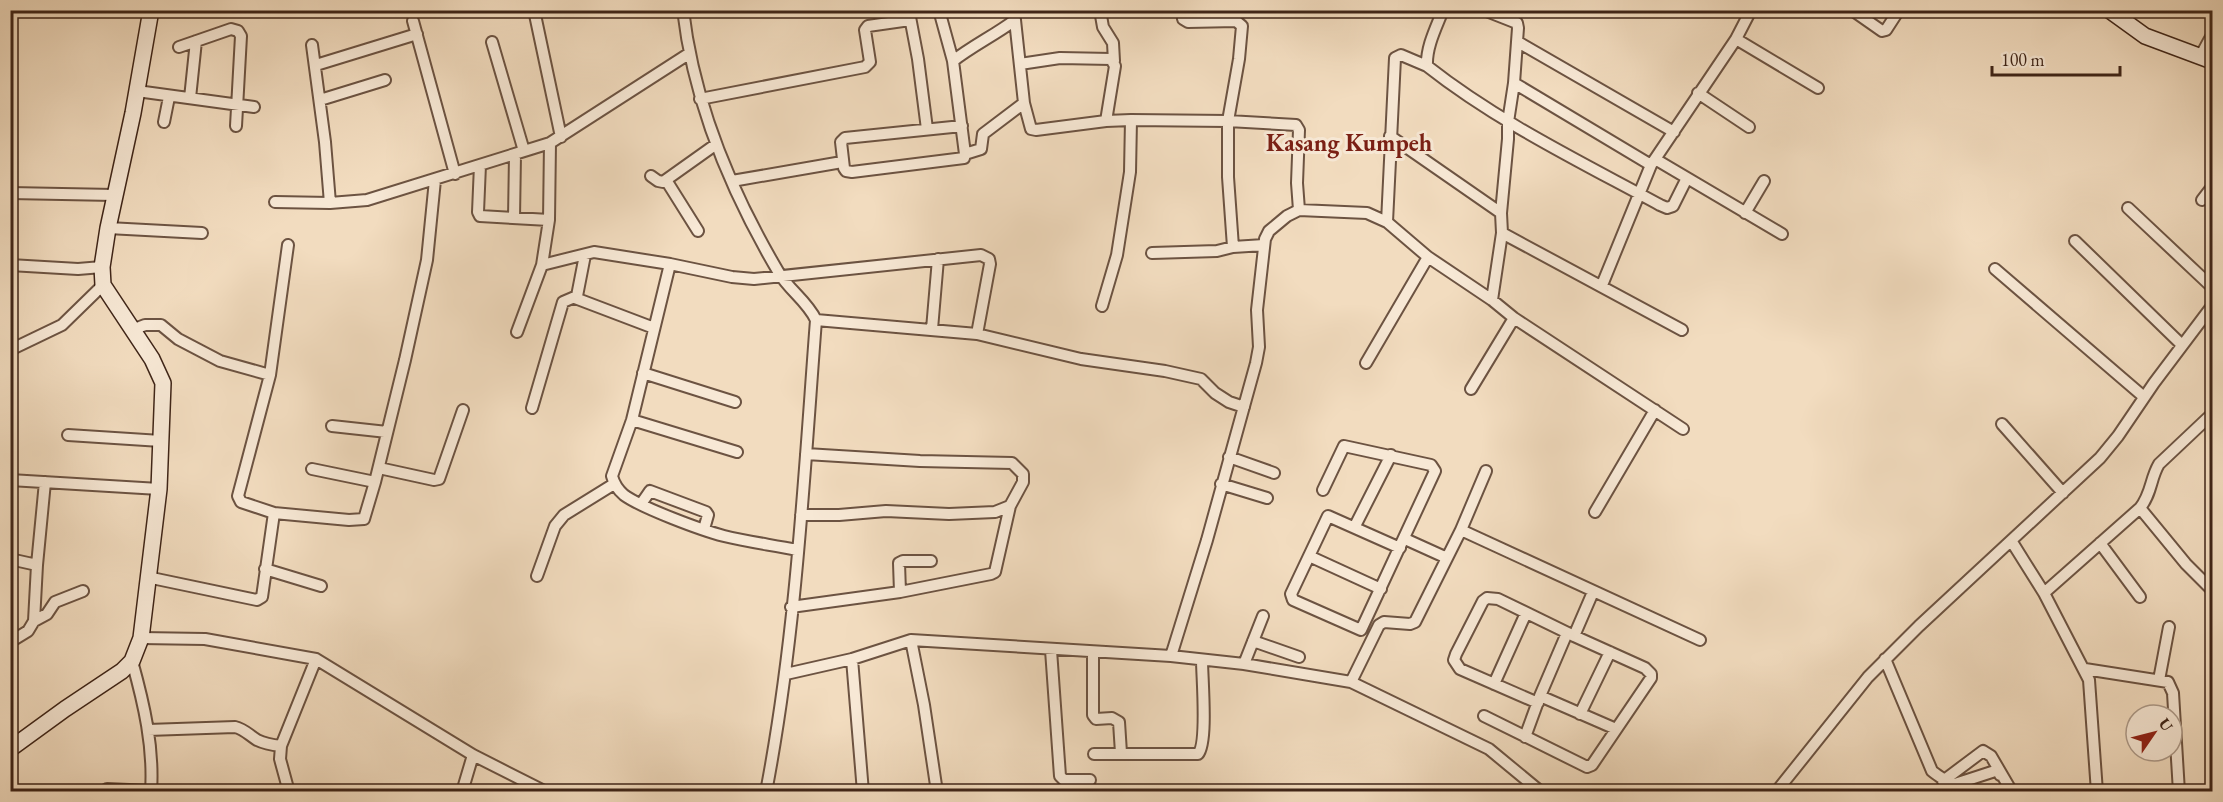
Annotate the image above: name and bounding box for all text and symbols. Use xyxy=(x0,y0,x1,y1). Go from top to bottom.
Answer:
scale bar xyxy=(1992,39,2120,77)
text: 100 m xyxy=(2001,48,2045,71)
district label: Kasang Kumpeh xyxy=(1266,127,1433,159)
north arrow xyxy=(2124,703,2184,763)
text: U xyxy=(2154,714,2178,736)

